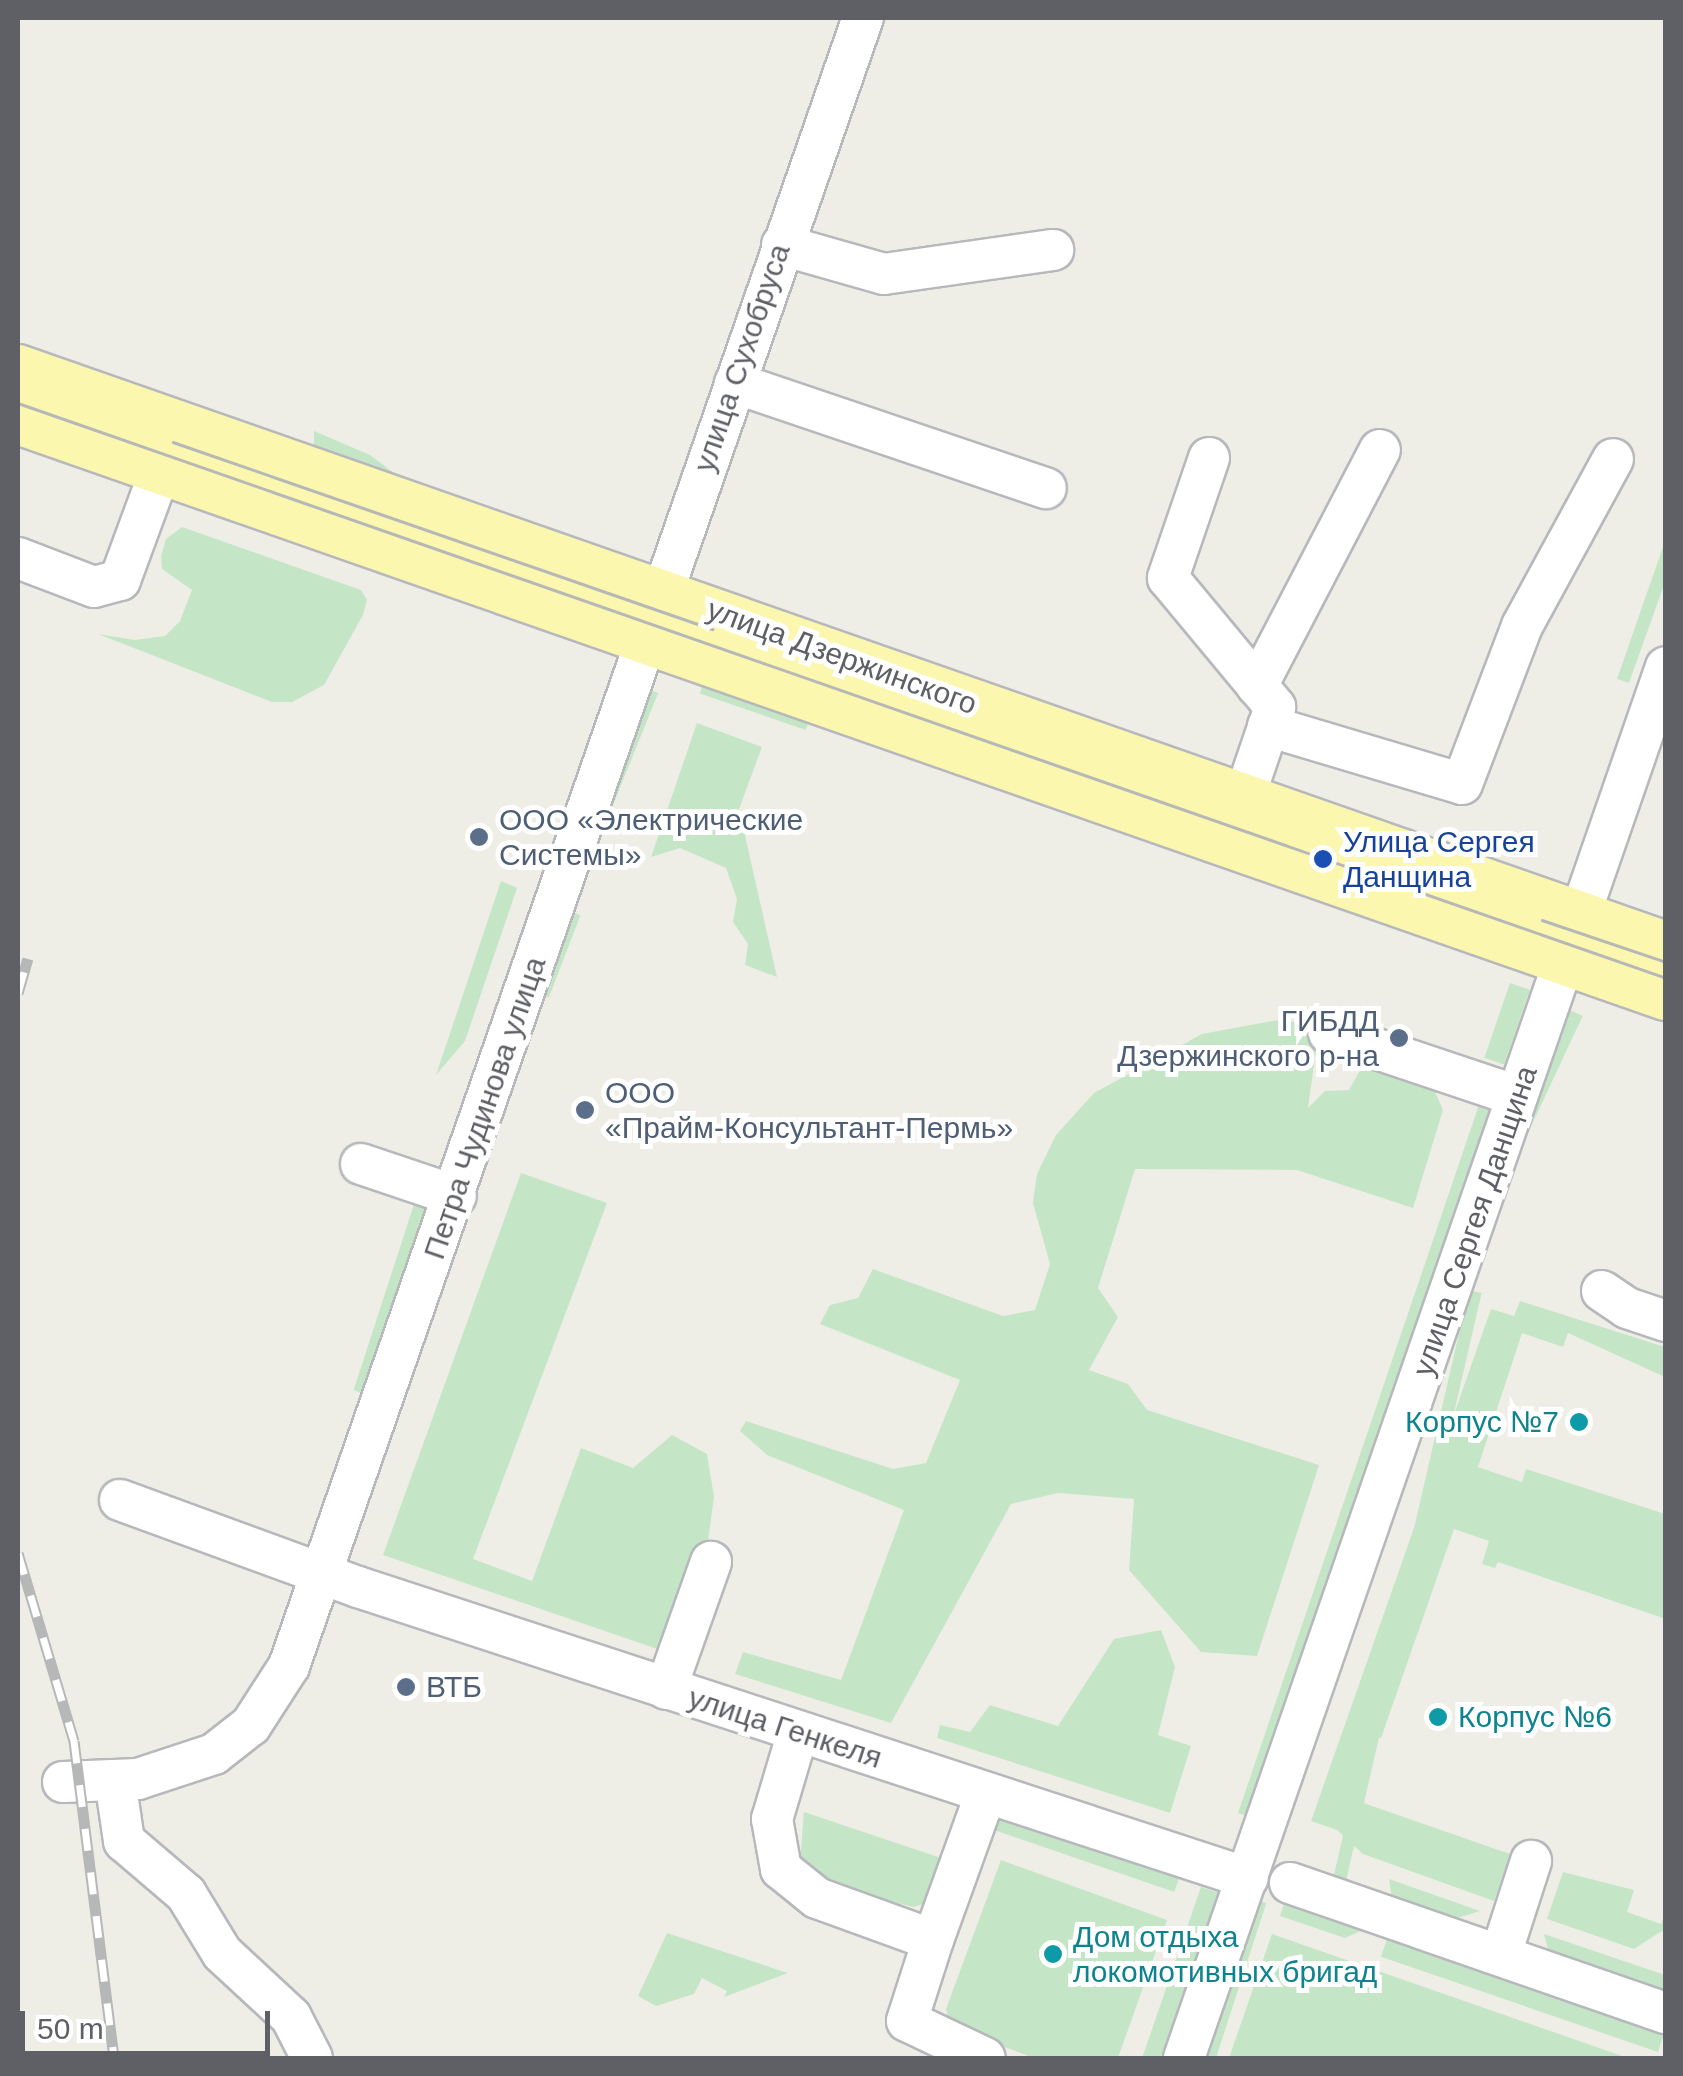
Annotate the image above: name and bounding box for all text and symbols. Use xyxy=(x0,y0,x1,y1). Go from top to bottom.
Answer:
street label: улица Сухобруса xyxy=(686,239,798,477)
street label: улица Дзержинского xyxy=(702,591,982,723)
place label: ООО «Электрические Системы» xyxy=(499,802,803,872)
place label: Улица Сергея Данщина xyxy=(1343,824,1535,894)
marker: ООО «Электрические Системы» xyxy=(468,826,490,848)
marker: Улица Сергея Данщина xyxy=(1312,848,1334,870)
street label: Петра Чудинова улица xyxy=(416,952,554,1264)
place label: ГИБДД Дзержинского р-на xyxy=(1117,1003,1379,1074)
marker: ГИБДД Дзержинского р-на xyxy=(1388,1027,1410,1049)
street label: улица Сергея Данщина xyxy=(1405,1061,1545,1381)
place label: ООО «Прайм-Консультант-Пермь» xyxy=(605,1075,1013,1146)
marker: ООО «Прайм-Консультант-Пермь» xyxy=(574,1099,596,1121)
place label: Корпус №7 xyxy=(1405,1404,1559,1440)
marker: Корпус №7 xyxy=(1568,1411,1590,1433)
place label: ВТБ xyxy=(426,1669,482,1705)
marker: ВТБ xyxy=(395,1676,417,1698)
street label: улица Генкеля xyxy=(684,1680,886,1776)
place label: Корпус №6 xyxy=(1458,1699,1612,1735)
marker: Корпус №6 xyxy=(1427,1706,1449,1728)
place label: Дом отдыха локомотивных бригад xyxy=(1073,1919,1377,1990)
marker: Дом отдыха локомотивных бригад xyxy=(1042,1943,1064,1965)
scale bar xyxy=(25,1991,275,2053)
text: 50 m xyxy=(37,2012,104,2045)

